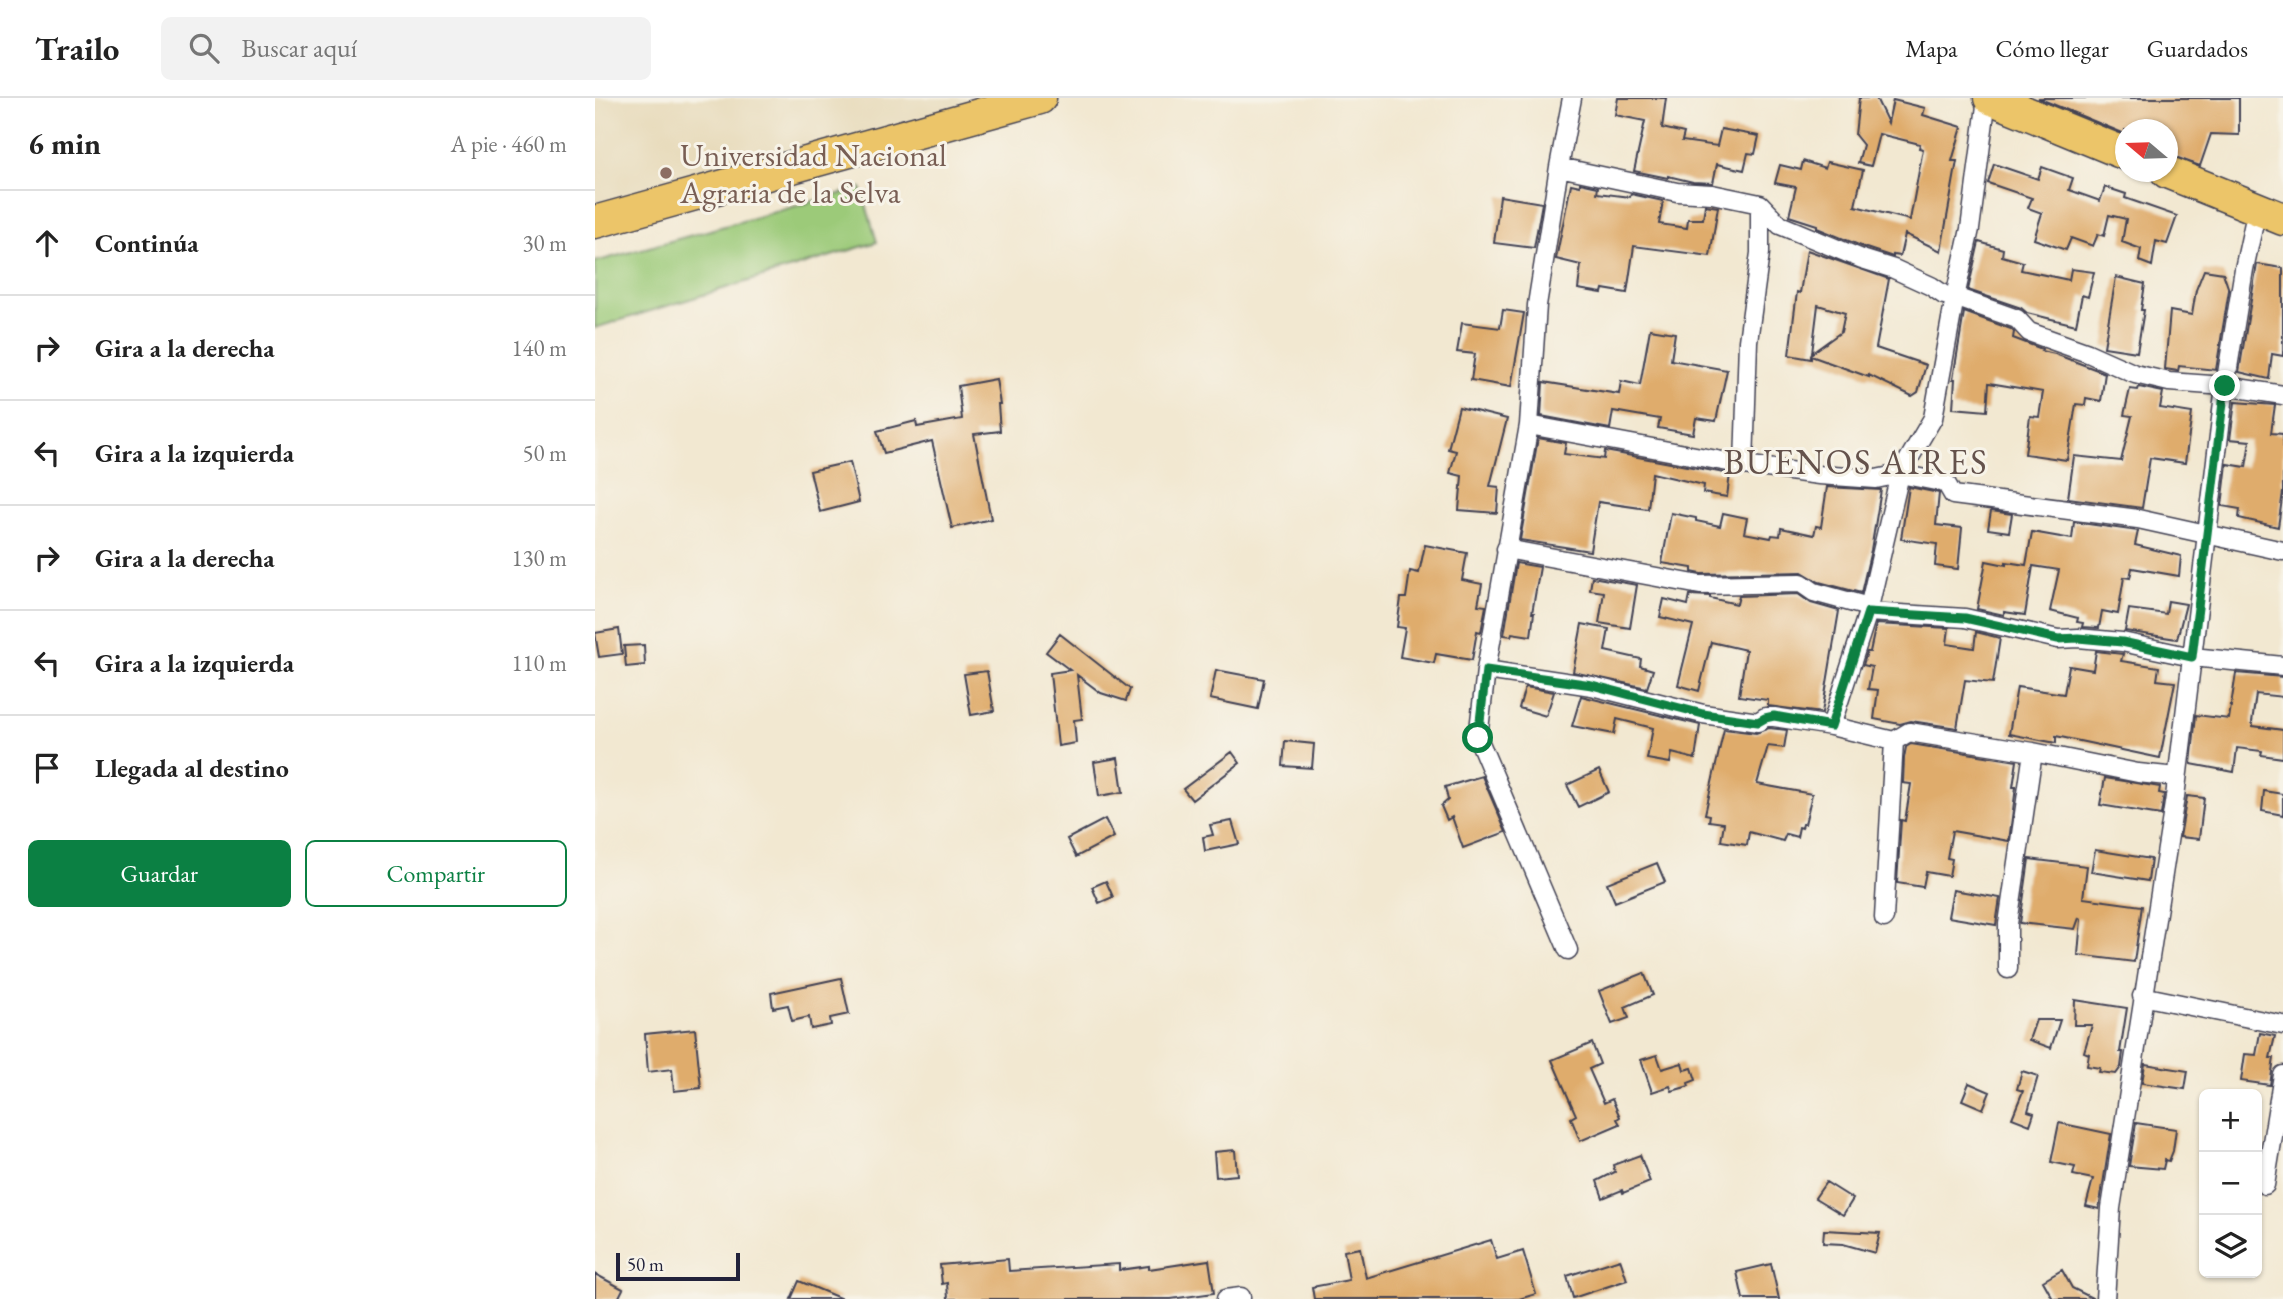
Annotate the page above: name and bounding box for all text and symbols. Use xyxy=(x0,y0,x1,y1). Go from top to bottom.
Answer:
search box xyxy=(161,17,651,80)
text: Trailo xyxy=(35,27,119,70)
icon: search xyxy=(185,29,223,67)
text: Buscar aquí xyxy=(241,31,357,65)
text: Mapa xyxy=(1905,33,1958,64)
text: Cómo llegar xyxy=(1996,33,2109,64)
text: Guardados xyxy=(2147,33,2248,64)
north arrow xyxy=(2115,119,2178,182)
text: 6 min xyxy=(28,124,101,163)
text: A pie · 460 m xyxy=(451,129,567,159)
place label: Universidad Nacional Agraria de la Selva xyxy=(679,134,947,213)
marker: Universidad Nacional Agraria de la Selva xyxy=(658,165,674,181)
icon: ahead xyxy=(28,224,66,262)
text: Continúa xyxy=(95,226,199,260)
text: 30 m xyxy=(522,228,567,258)
icon: right xyxy=(28,329,66,367)
text: Gira a la derecha xyxy=(95,331,275,365)
text: 140 m xyxy=(511,333,567,363)
route end xyxy=(2209,370,2240,401)
icon: left xyxy=(28,434,66,472)
text: Gira a la izquierda xyxy=(95,436,294,470)
text: 50 m xyxy=(522,438,567,468)
district label: BUENOS AIRES xyxy=(1724,439,1988,484)
icon: right xyxy=(28,539,66,577)
text: Gira a la derecha xyxy=(95,541,275,575)
text: 130 m xyxy=(511,543,567,573)
icon: left xyxy=(28,644,66,682)
text: Gira a la izquierda xyxy=(95,646,294,680)
text: 110 m xyxy=(511,648,567,678)
route start xyxy=(1462,722,1493,753)
icon: arrive xyxy=(28,749,66,787)
text: Llegada al destino xyxy=(95,751,289,785)
button: Guardar xyxy=(28,840,291,907)
button: Compartir xyxy=(305,840,567,907)
map controls xyxy=(2199,1089,2262,1278)
button: + xyxy=(2199,1089,2262,1152)
button: − xyxy=(2199,1152,2262,1215)
button: layers xyxy=(2199,1215,2262,1278)
scale bar xyxy=(616,1250,740,1282)
text: 50 m xyxy=(627,1252,664,1277)

